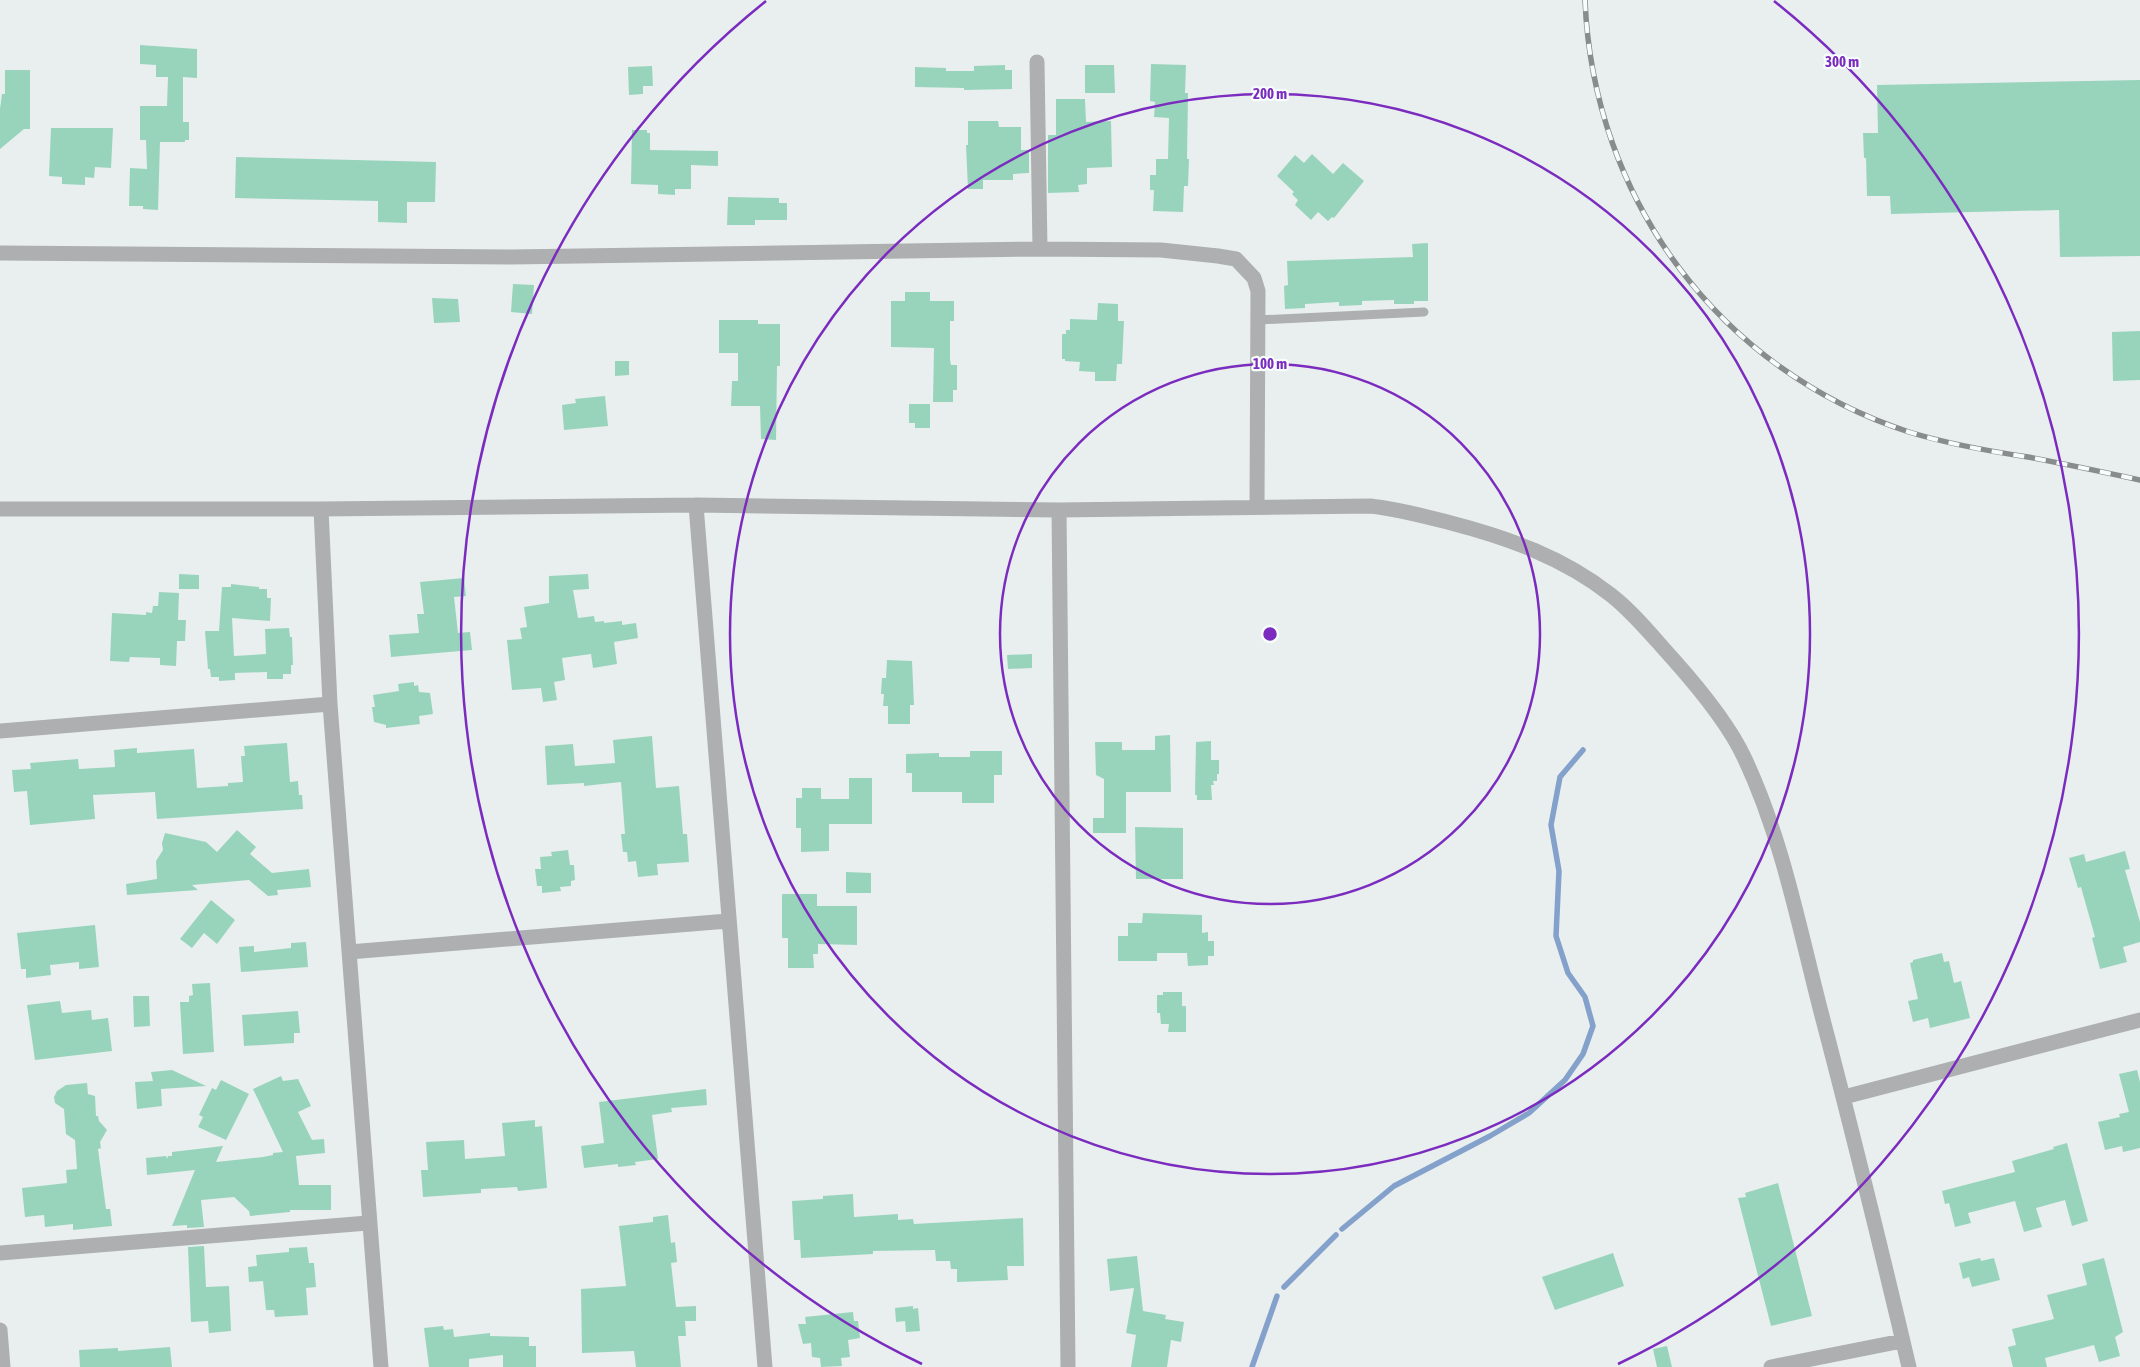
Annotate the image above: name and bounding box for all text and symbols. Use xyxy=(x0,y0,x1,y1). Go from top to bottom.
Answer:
text: 300 m xyxy=(1825,53,1859,70)
text: 200 m xyxy=(1253,85,1287,102)
text: 100 m xyxy=(1253,355,1287,372)
centre of rings xyxy=(1261,625,1279,643)

